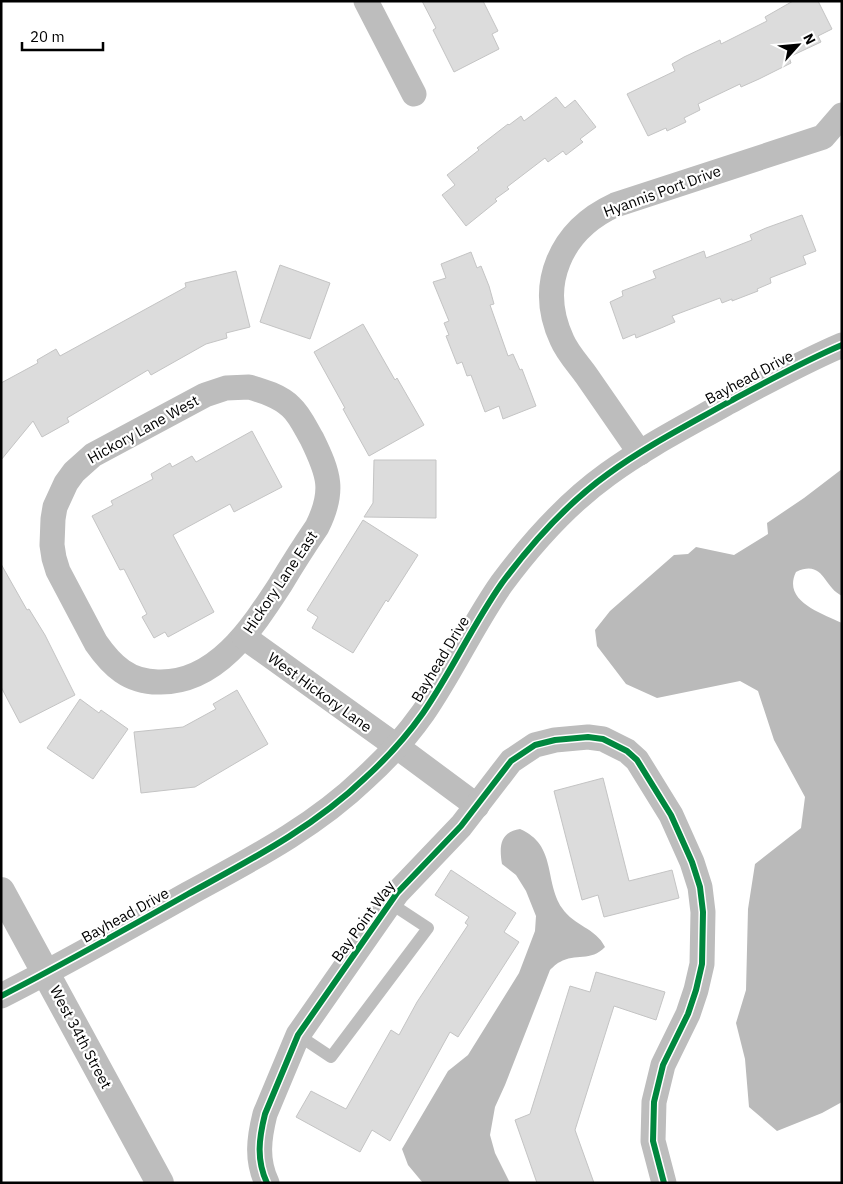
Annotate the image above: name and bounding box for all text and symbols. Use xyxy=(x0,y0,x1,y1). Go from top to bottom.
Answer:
scale bar xyxy=(22,20,104,52)
north arrow xyxy=(773,20,823,70)
text: 20 m xyxy=(30,27,65,46)
text: N xyxy=(799,30,820,48)
street label: Hyannis Port Drive xyxy=(601,161,723,221)
street label: Bayhead Drive xyxy=(702,346,796,408)
street label: Hickory Lane West xyxy=(84,391,202,467)
street label: Hickory Lane East xyxy=(239,527,321,637)
street label: Bayhead Drive xyxy=(407,613,473,705)
street label: West Hickory Lane xyxy=(264,648,376,736)
street label: Bay Point Way xyxy=(327,876,399,965)
street label: Bayhead Drive xyxy=(78,883,172,947)
street label: West 34th Street xyxy=(46,982,116,1092)

